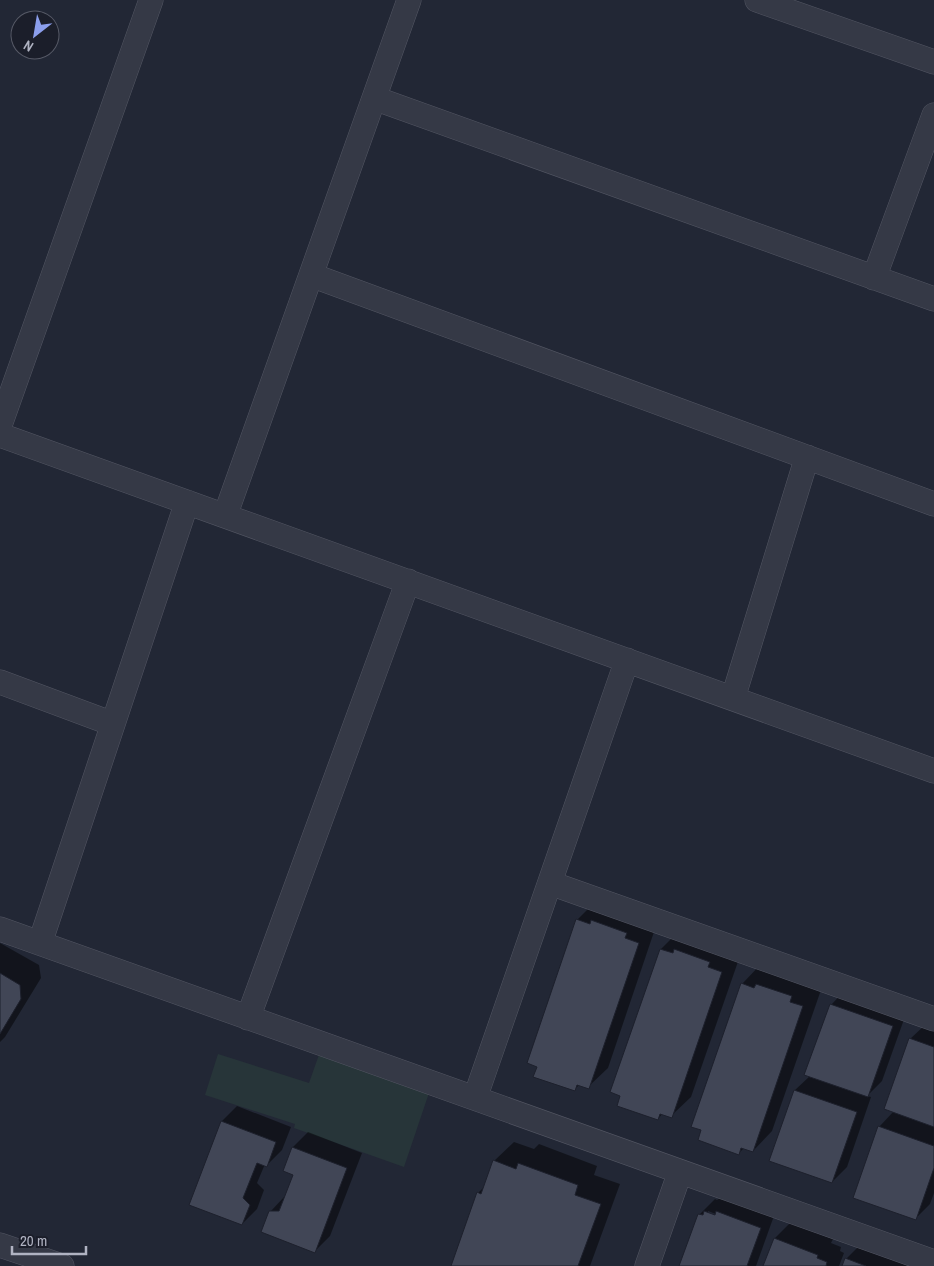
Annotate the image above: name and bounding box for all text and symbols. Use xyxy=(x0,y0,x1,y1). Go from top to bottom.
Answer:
north arrow xyxy=(10,10,60,60)
text: N xyxy=(20,36,36,56)
scale bar xyxy=(12,1224,86,1256)
text: 20 m xyxy=(20,1230,47,1251)

